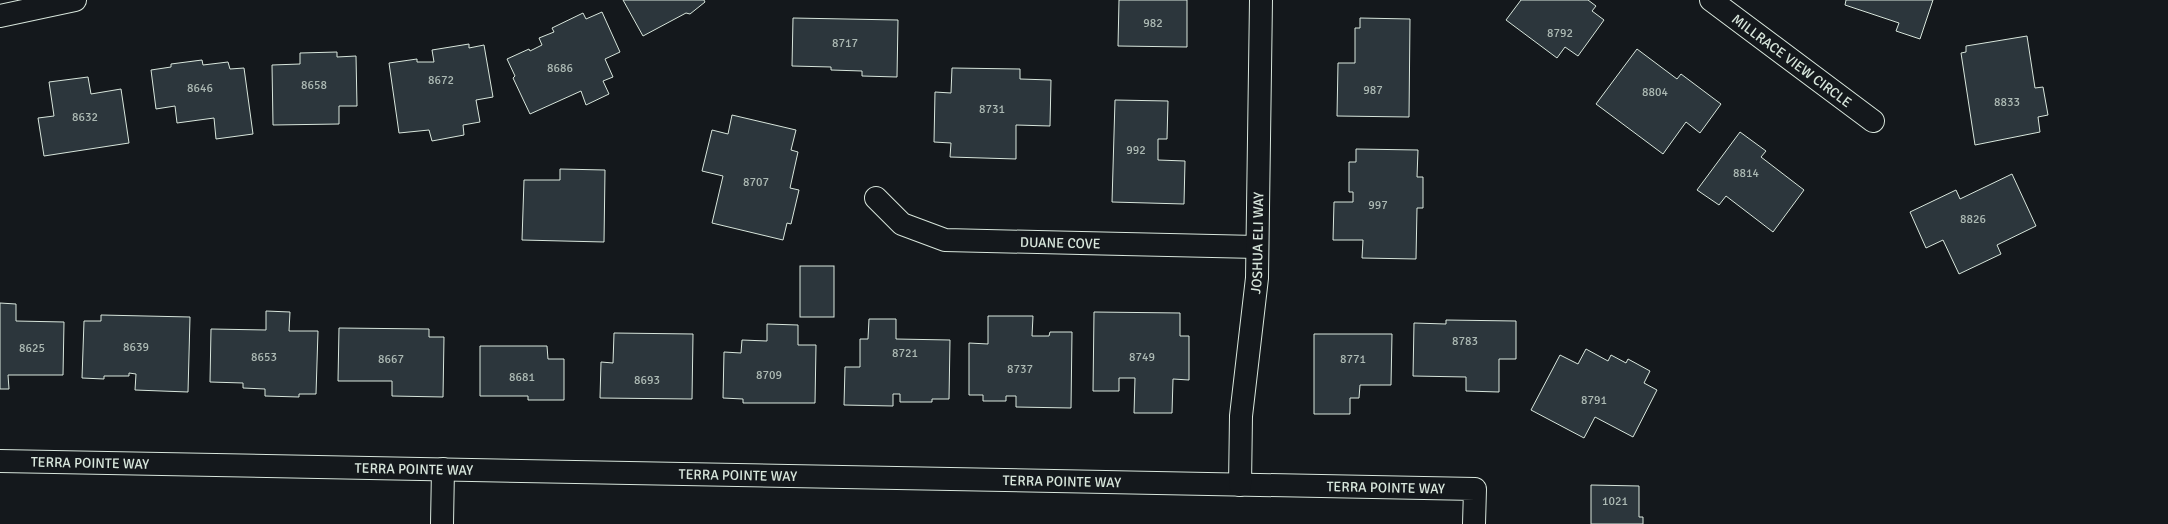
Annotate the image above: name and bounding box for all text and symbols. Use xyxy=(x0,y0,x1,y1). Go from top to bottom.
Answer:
street label: MILLRACE VIEW CIRCLE xyxy=(1728,11,1855,111)
house number: 982 xyxy=(1143,16,1163,31)
house number: 8792 xyxy=(1547,26,1573,41)
house number: 8717 xyxy=(832,36,858,51)
house number: 8686 xyxy=(547,61,573,76)
house number: 8672 xyxy=(428,73,454,88)
house number: 8658 xyxy=(301,78,327,93)
house number: 8646 xyxy=(187,81,213,96)
house number: 987 xyxy=(1363,83,1383,98)
house number: 8804 xyxy=(1642,85,1668,100)
house number: 8833 xyxy=(1994,95,2020,110)
house number: 8731 xyxy=(979,102,1005,117)
house number: 8632 xyxy=(72,110,98,125)
house number: 992 xyxy=(1126,143,1146,158)
house number: 8814 xyxy=(1733,166,1759,181)
house number: 8707 xyxy=(743,175,769,190)
street label: JOSHUA ELI WAY xyxy=(1247,192,1267,295)
house number: 997 xyxy=(1368,198,1388,213)
house number: 8826 xyxy=(1960,212,1986,227)
street label: DUANE COVE xyxy=(1020,234,1101,252)
house number: 8783 xyxy=(1452,334,1478,349)
house number: 8639 xyxy=(123,340,149,355)
house number: 8625 xyxy=(19,341,45,356)
house number: 8721 xyxy=(892,346,918,361)
house number: 8653 xyxy=(251,350,277,365)
house number: 8749 xyxy=(1129,350,1155,365)
house number: 8667 xyxy=(378,352,404,367)
house number: 8771 xyxy=(1340,352,1366,367)
house number: 8737 xyxy=(1007,362,1033,377)
house number: 8709 xyxy=(756,368,782,383)
house number: 8681 xyxy=(509,370,535,385)
house number: 8693 xyxy=(634,373,660,388)
house number: 8791 xyxy=(1581,393,1607,408)
street label: TERRA POINTE WAY xyxy=(31,454,149,473)
street label: TERRA POINTE WAY xyxy=(355,460,473,479)
street label: TERRA POINTE WAY xyxy=(678,466,797,485)
street label: TERRA POINTE WAY xyxy=(1002,472,1121,491)
street label: TERRA POINTE WAY xyxy=(1326,478,1445,497)
house number: 1021 xyxy=(1602,494,1628,509)

